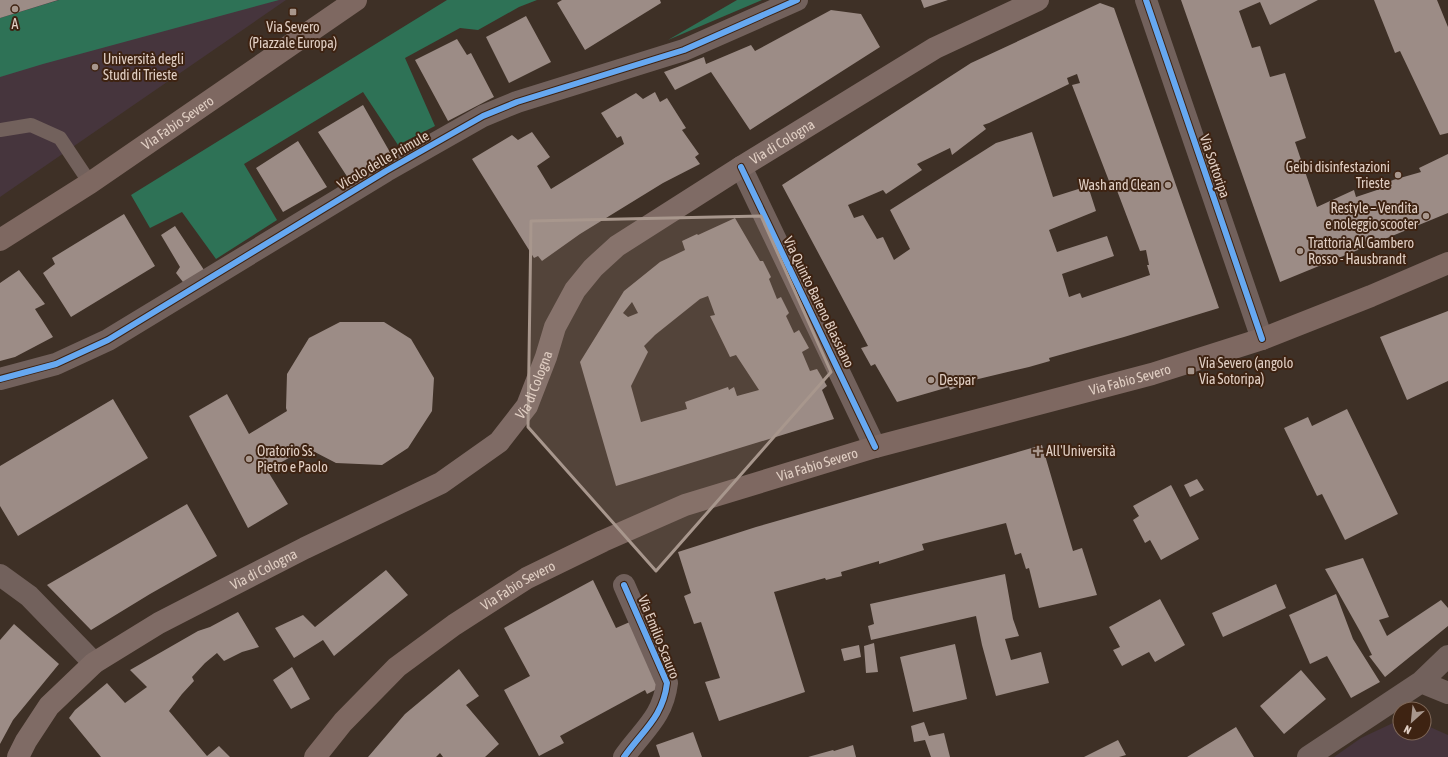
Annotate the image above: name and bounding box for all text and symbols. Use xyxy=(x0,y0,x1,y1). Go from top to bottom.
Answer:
marker: A xyxy=(10,4,20,14)
marker: Via Severo (Piazzale Europa) xyxy=(288,7,298,17)
place label: A xyxy=(12,16,19,32)
place label: Via Severo (Piazzale Europa) xyxy=(249,19,337,51)
place label: Università degli Studi di Trieste xyxy=(103,51,184,83)
marker: Università degli Studi di Trieste xyxy=(90,62,100,72)
street label: Via Fabio Severo xyxy=(139,92,217,153)
street label: Via di Cologna xyxy=(747,116,817,168)
street label: Vicolo delle Primule xyxy=(334,127,432,193)
street label: Via Sottoripa xyxy=(1197,132,1233,200)
place label: Geibi disinfestazioni Trieste xyxy=(1286,159,1390,191)
marker: Geibi disinfestazioni Trieste xyxy=(1393,170,1403,180)
place label: Wash and Clean xyxy=(1079,177,1160,193)
marker: Wash and Clean xyxy=(1163,180,1173,190)
place label: Restyle – Vendita e noleggio scooter xyxy=(1325,200,1419,232)
marker: Restyle – Vendita e noleggio scooter xyxy=(1421,211,1431,221)
street label: Via Quinto Baieno Blassiano xyxy=(780,234,858,370)
place label: Trattoria Al Gambero Rosso - Hausbrandt xyxy=(1308,235,1414,267)
marker: Trattoria Al Gambero Rosso - Hausbrandt xyxy=(1295,246,1305,256)
street label: Via di Cologna xyxy=(512,349,555,422)
place label: Via Severo (angolo Via Sotoripa) xyxy=(1199,355,1293,387)
street label: Via Fabio Severo xyxy=(1088,361,1173,398)
marker: Via Severo (angolo Via Sotoripa) xyxy=(1186,366,1196,376)
place label: Despar xyxy=(939,372,976,388)
marker: Despar xyxy=(926,375,936,385)
place label: Oratorio Ss. Pietro e Paolo xyxy=(257,443,328,475)
place label: All'Università xyxy=(1046,443,1116,459)
street label: Via Fabio Severo xyxy=(775,445,860,484)
marker: All'Università xyxy=(1033,446,1043,456)
marker: Oratorio Ss. Pietro e Paolo xyxy=(244,454,254,464)
street label: Via di Cologna xyxy=(228,545,300,593)
street label: Via Fabio Severo xyxy=(478,558,558,614)
street label: Via Emilio Scauro xyxy=(635,593,683,681)
north arrow xyxy=(1392,701,1432,741)
text: N xyxy=(1402,723,1413,737)

